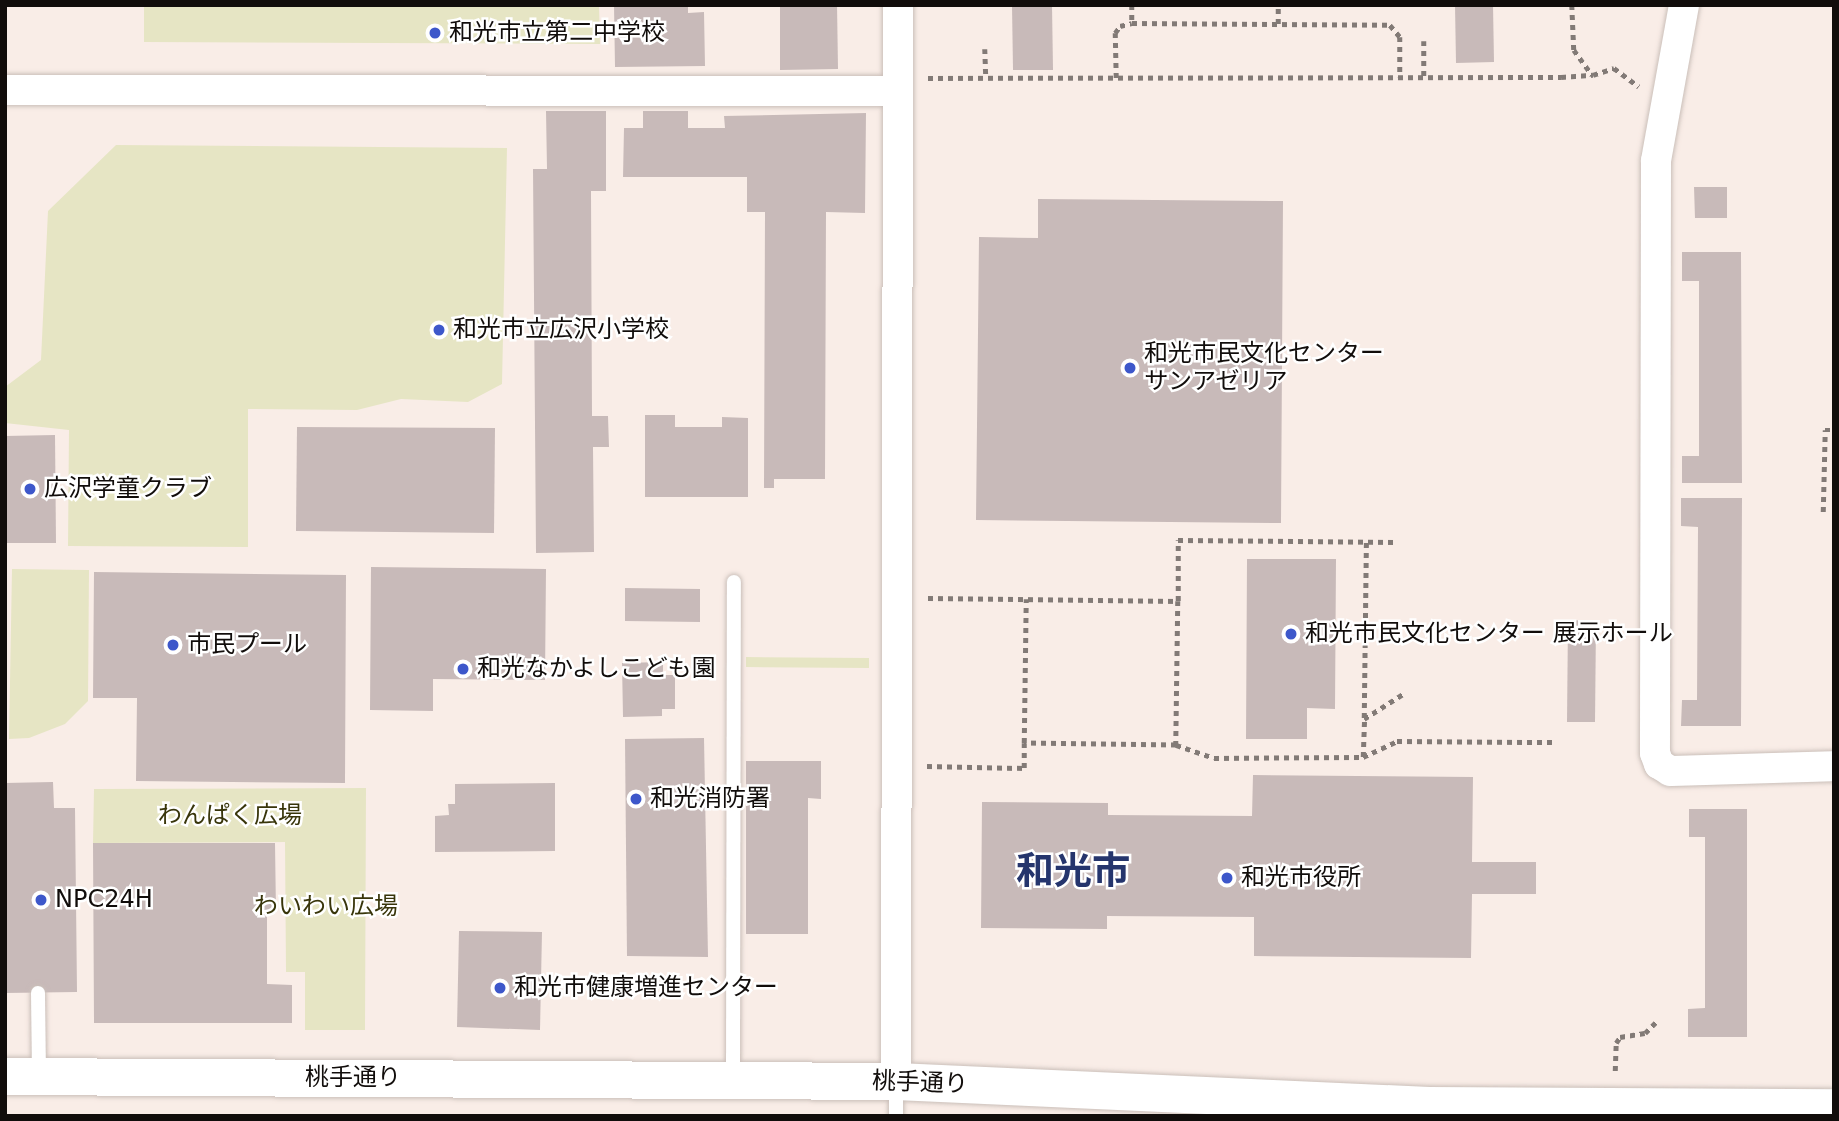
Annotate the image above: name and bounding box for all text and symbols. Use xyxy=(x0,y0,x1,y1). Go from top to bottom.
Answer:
place label: 和光市立第二中学校 xyxy=(449,19,665,47)
marker: 和光市立第二中学校 xyxy=(427,25,443,41)
place label: 和光市立広沢小学校 xyxy=(453,316,669,344)
marker: 和光市立広沢小学校 xyxy=(431,322,447,338)
place label: 和光市民文化センター サンアゼリア xyxy=(1144,340,1384,396)
marker: 和光市民文化センター サンアゼリア xyxy=(1122,360,1138,376)
place label: 広沢学童クラブ xyxy=(44,475,212,503)
marker: 広沢学童クラブ xyxy=(22,481,38,497)
place label: 和光市民文化センター 展示ホール xyxy=(1305,620,1673,648)
marker: 和光市民文化センター 展示ホール xyxy=(1283,626,1299,642)
place label: 市民プール xyxy=(187,631,307,659)
marker: 市民プール xyxy=(165,637,181,653)
place label: 和光なかよしこども園 xyxy=(477,655,717,683)
marker: 和光なかよしこども園 xyxy=(455,661,471,677)
place label: 和光消防署 xyxy=(650,785,770,813)
marker: 和光消防署 xyxy=(628,791,644,807)
park label: わんぱく広場 xyxy=(158,802,302,830)
district label: 和光市 xyxy=(1016,849,1130,895)
place label: 和光市役所 xyxy=(1241,864,1361,892)
marker: 和光市役所 xyxy=(1219,870,1235,886)
place label: NPC24H xyxy=(55,886,153,914)
marker: NPC24H xyxy=(33,892,49,908)
park label: わいわい広場 xyxy=(254,893,398,921)
place label: 和光市健康増進センター xyxy=(514,974,778,1002)
marker: 和光市健康増進センター xyxy=(492,980,508,996)
street label: 桃手通り xyxy=(305,1064,401,1092)
street label: 桃手通り xyxy=(872,1067,968,1099)

